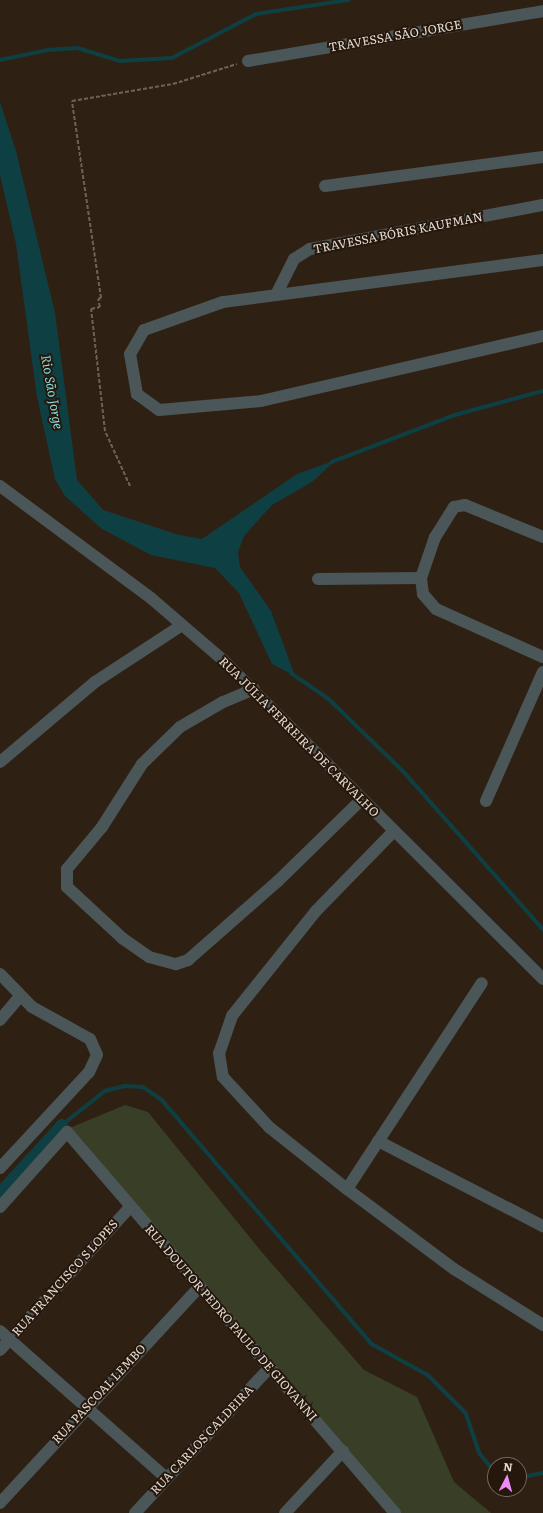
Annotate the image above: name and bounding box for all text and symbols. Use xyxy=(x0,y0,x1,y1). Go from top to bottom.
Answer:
street label: TRAVESSA SÃO JORGE xyxy=(327,17,463,55)
street label: TRAVESSA BÓRIS KAUFMAN xyxy=(312,210,484,256)
water label: Rio São Jorge xyxy=(38,354,66,430)
street label: RUA JÚLIA FERREIRA DE CARVALHO xyxy=(216,654,382,820)
street label: RUA FRANCISCO S LOPES xyxy=(9,1217,121,1339)
street label: RUA DOUTOR PEDRO PAULO DE GIOVANNI xyxy=(142,1222,320,1424)
street label: RUA PASCOAL LEMBO xyxy=(49,1341,149,1447)
street label: RUA CARLOS CALDEIRA xyxy=(148,1383,256,1497)
north arrow xyxy=(487,1457,527,1497)
text: N xyxy=(503,1458,514,1474)

